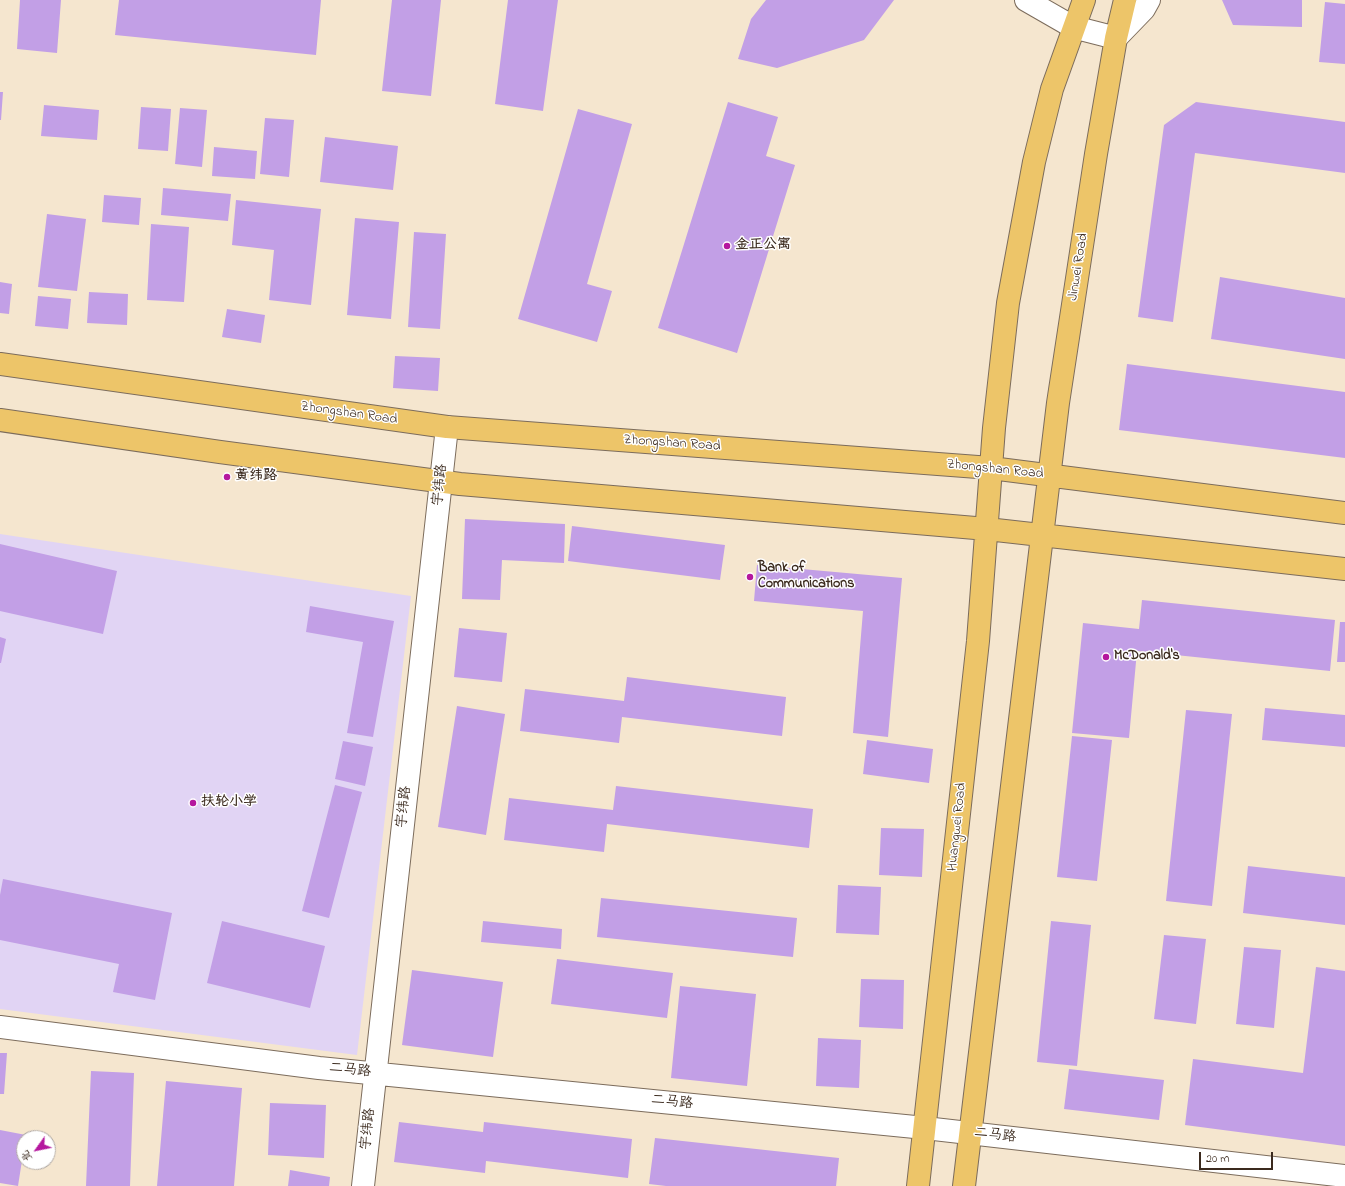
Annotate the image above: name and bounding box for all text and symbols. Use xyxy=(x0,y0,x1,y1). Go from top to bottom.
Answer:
street label: Jinwei Road xyxy=(1065,232,1093,302)
place label: 金正公寓 xyxy=(735,238,791,254)
marker: 金正公寓 xyxy=(722,241,732,251)
street label: Zhongshan Road xyxy=(300,399,398,429)
street label: Zhongshan Road xyxy=(623,432,721,456)
street label: Zhongshan Road xyxy=(946,457,1044,483)
street label: 宇纬路 xyxy=(430,463,452,507)
place label: 黄纬路 xyxy=(235,469,277,485)
marker: 黄纬路 xyxy=(222,472,232,482)
place label: Bank of Communications xyxy=(758,561,854,594)
marker: Bank of Communications xyxy=(745,572,755,582)
place label: McDonald's xyxy=(1114,649,1180,665)
marker: McDonald's xyxy=(1101,652,1111,662)
street label: Huangwei Road xyxy=(945,782,971,872)
street label: 宇纬路 xyxy=(394,785,416,829)
place label: 扶轮小学 xyxy=(201,795,257,811)
marker: 扶轮小学 xyxy=(188,798,198,808)
street label: 二马路 xyxy=(328,1060,372,1082)
street label: 二马路 xyxy=(650,1092,694,1114)
street label: 宇纬路 xyxy=(358,1107,380,1151)
street label: 二马路 xyxy=(973,1125,1017,1147)
north arrow xyxy=(16,1130,56,1170)
scale bar xyxy=(1201,1144,1275,1170)
text: 北 xyxy=(17,1147,36,1165)
text: 20 m xyxy=(1206,1150,1229,1168)

